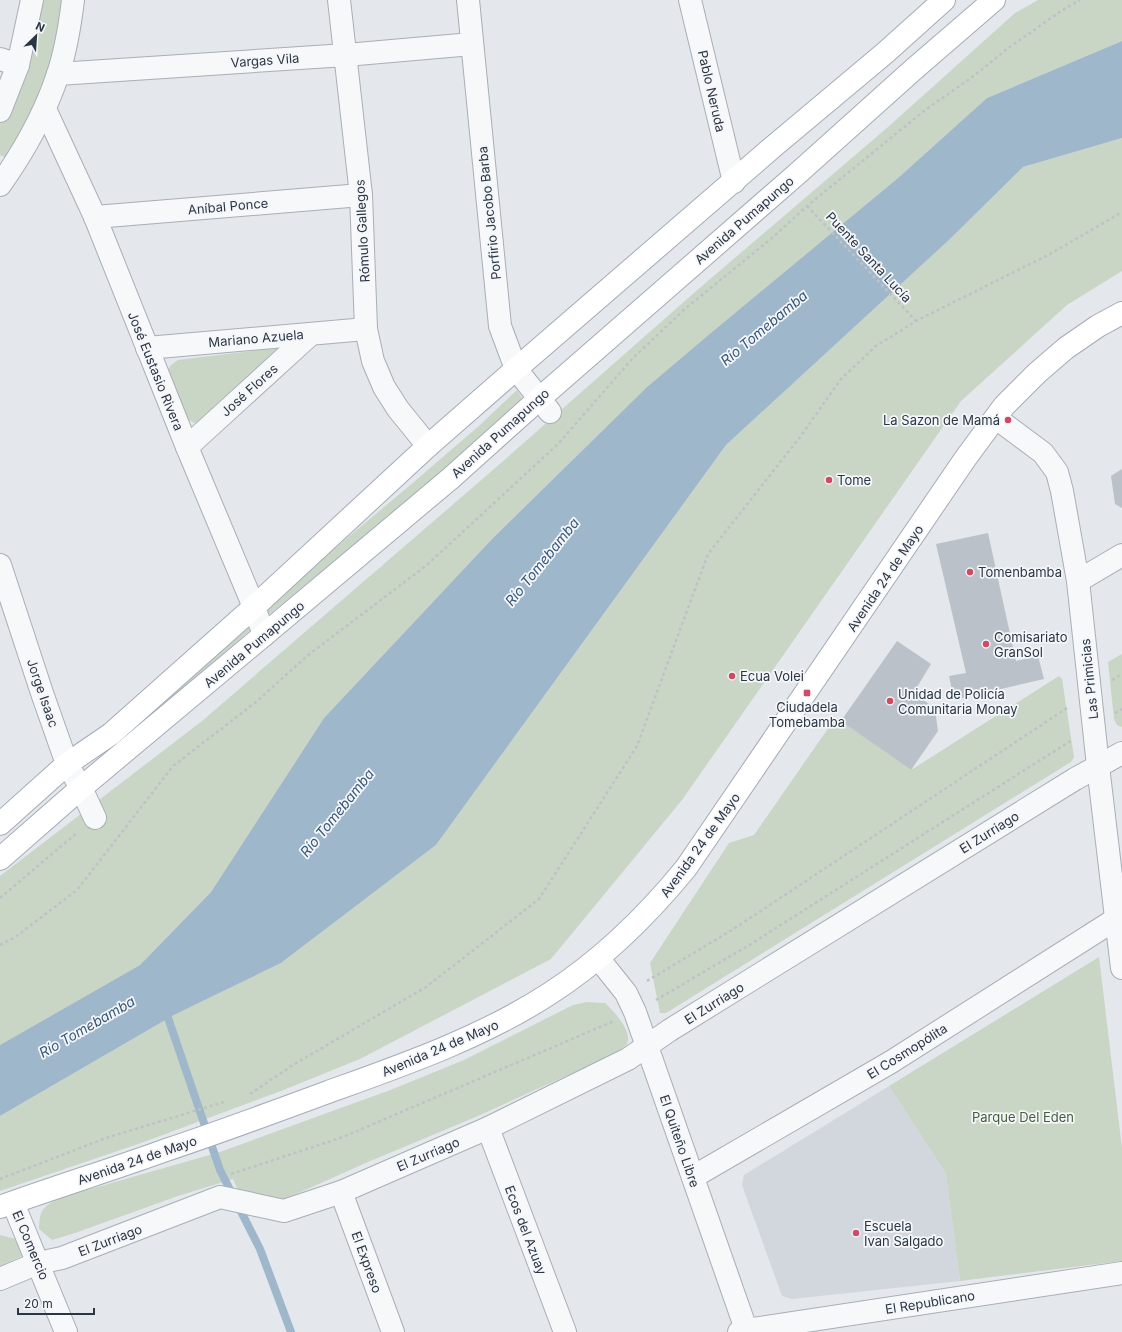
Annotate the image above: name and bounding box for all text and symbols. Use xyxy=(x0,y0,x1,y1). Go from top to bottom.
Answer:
north arrow xyxy=(16,16,56,56)
text: N xyxy=(33,19,47,35)
street label: Pablo Neruda xyxy=(695,49,729,133)
street label: Vargas Vila xyxy=(230,50,300,70)
street label: Porfirio Jacobo Barba xyxy=(474,145,504,281)
street label: Avenida Pumapungo xyxy=(691,172,797,267)
street label: Rómulo Gallegos xyxy=(351,179,373,283)
street label: Aníbal Ponce xyxy=(187,195,269,217)
street label: Puente Santa Lucía xyxy=(823,208,915,306)
water label: Río Tomebamba xyxy=(717,286,811,369)
street label: José Eustasio Rivera xyxy=(125,309,187,433)
street label: Mariano Azuela xyxy=(208,326,304,350)
street label: José Flores xyxy=(217,360,281,420)
street label: Avenida Pumapungo xyxy=(448,385,552,481)
place label: La Sazon de Mamá xyxy=(883,412,1000,428)
marker: La Sazon de Mamá xyxy=(1003,415,1013,425)
place label: Tome xyxy=(837,472,871,488)
marker: Tome xyxy=(824,475,834,485)
water label: Río Tomebamba xyxy=(501,514,582,609)
street label: Avenida 24 de Mayo xyxy=(843,521,927,634)
place label: Tomenbamba xyxy=(978,564,1062,580)
marker: Tomenbamba xyxy=(965,567,975,577)
street label: Avenida Pumapungo xyxy=(201,597,308,691)
place label: Comisariato GranSol xyxy=(994,629,1068,660)
street label: Las Primicias xyxy=(1077,638,1101,720)
marker: Comisariato GranSol xyxy=(981,639,991,649)
street label: Jorge Isaac xyxy=(24,657,62,729)
place label: Ecua Volei xyxy=(740,668,804,684)
marker: Ecua Volei xyxy=(727,671,737,681)
place label: Unidad de Policía Comunitaria Monay xyxy=(898,686,1018,717)
marker: Ciudadela Tomebamba xyxy=(802,688,812,698)
marker: Unidad de Policía Comunitaria Monay xyxy=(885,696,895,706)
place label: Ciudadela Tomebamba xyxy=(769,699,845,730)
water label: Río Tomebamba xyxy=(296,765,377,860)
street label: Avenida 24 de Mayo xyxy=(657,790,743,900)
street label: El Zurriago xyxy=(956,807,1022,857)
street label: El Zurriago xyxy=(681,978,747,1028)
water label: Río Tomebamba xyxy=(36,992,138,1061)
street label: Avenida 24 de Mayo xyxy=(379,1016,501,1080)
street label: El Cosmopólita xyxy=(864,1020,950,1082)
street label: El Quiteño Libre xyxy=(657,1093,703,1189)
park label: Parque Del Eden xyxy=(972,1109,1074,1125)
street label: Avenida 24 de Mayo xyxy=(75,1132,199,1188)
street label: El Zurriago xyxy=(394,1133,462,1174)
street label: Ecos del Azuay xyxy=(502,1183,550,1277)
street label: El Comercio xyxy=(9,1208,53,1282)
place label: Escuela Ivan Salgado xyxy=(864,1218,943,1249)
street label: El Zurriago xyxy=(76,1220,144,1259)
marker: Escuela Ivan Salgado xyxy=(851,1228,861,1238)
street label: El Expreso xyxy=(348,1229,386,1295)
street label: El Republicano xyxy=(884,1287,976,1317)
scale bar xyxy=(18,1290,94,1316)
text: 20 m xyxy=(24,1296,53,1311)

